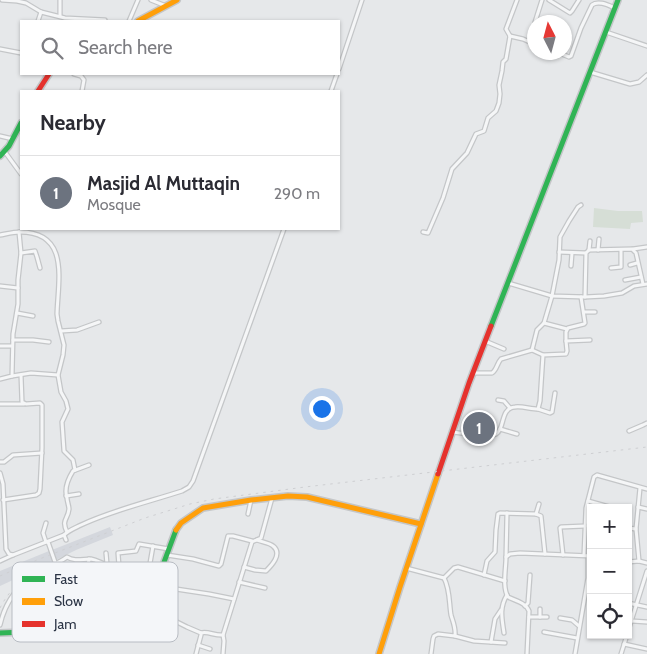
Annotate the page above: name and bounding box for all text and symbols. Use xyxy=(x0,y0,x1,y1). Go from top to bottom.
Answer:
north arrow xyxy=(527,15,572,60)
search box xyxy=(20,20,340,75)
icon: search xyxy=(38,34,66,62)
text: Search here xyxy=(78,36,172,59)
text: Nearby xyxy=(40,110,106,135)
text: Masjid Al Muttaqin xyxy=(87,172,240,195)
text: 1 xyxy=(53,184,59,203)
text: 290 m xyxy=(274,184,320,203)
text: Mosque xyxy=(87,195,141,214)
your location xyxy=(309,396,335,422)
pin: 1 xyxy=(463,409,495,447)
map controls xyxy=(587,504,632,639)
button: + xyxy=(587,504,632,549)
button: − xyxy=(587,549,632,594)
legend xyxy=(12,562,178,642)
text: Fast xyxy=(54,570,78,588)
text: Slow xyxy=(54,592,83,610)
button: locate xyxy=(587,594,632,639)
text: Jam xyxy=(53,615,76,633)

